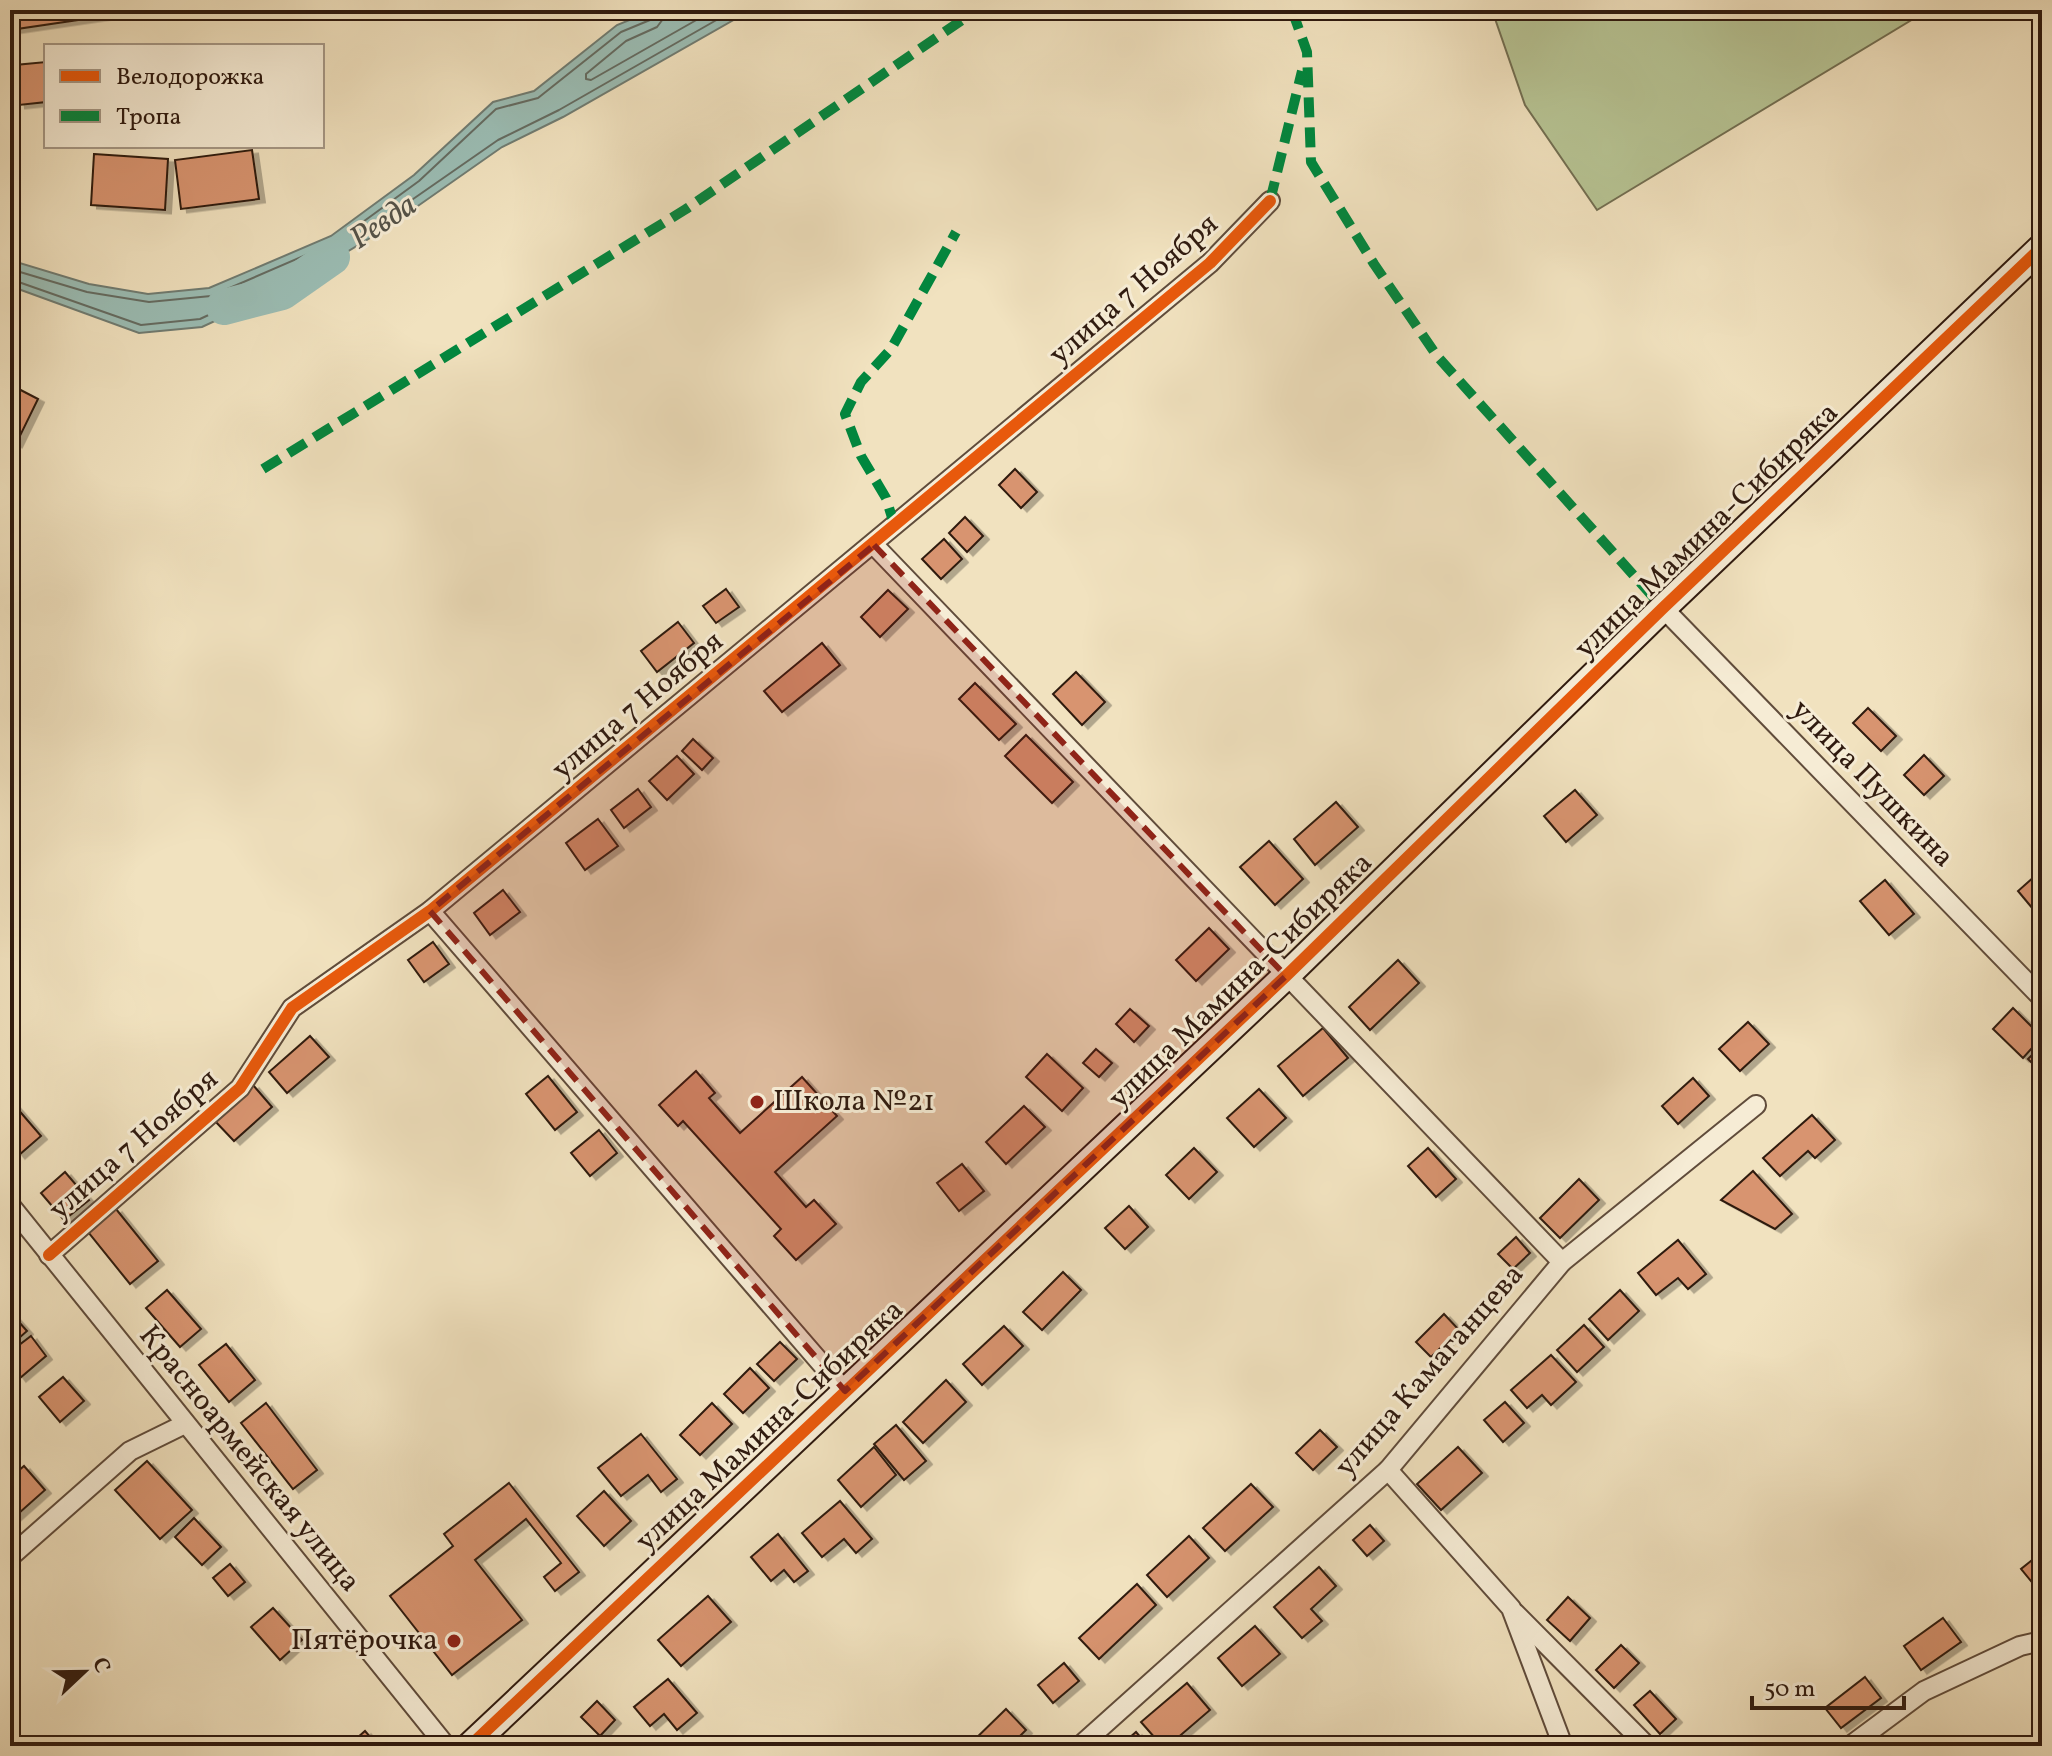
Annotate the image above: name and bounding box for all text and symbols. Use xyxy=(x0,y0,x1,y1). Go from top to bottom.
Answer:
legend xyxy=(44,44,324,148)
text: Велодорожка xyxy=(116,61,264,95)
text: Тропа xyxy=(116,101,182,135)
water label: Ревда xyxy=(342,185,426,261)
street label: улица 7 Ноября xyxy=(1040,204,1228,376)
street label: улица Мамина-Сибиряка xyxy=(1565,393,1849,669)
street label: улица 7 Ноября xyxy=(543,622,733,790)
street label: улица Пушкина xyxy=(1781,690,1963,878)
street label: улица Мамина-Сибиряка xyxy=(1099,843,1383,1119)
street label: улица 7 Ноября xyxy=(40,1059,228,1231)
place label: Школа №21 xyxy=(773,1081,935,1123)
marker: Школа №21 xyxy=(748,1093,766,1111)
street label: улица Камаганцева xyxy=(1326,1255,1534,1487)
street label: улица Мамина-Сибиряка xyxy=(627,1290,913,1562)
street label: Красноармейская улица xyxy=(128,1317,370,1601)
place label: Пятёрочка xyxy=(291,1620,438,1662)
north arrow xyxy=(44,1632,124,1712)
marker: Пятёрочка xyxy=(445,1632,463,1650)
text: С xyxy=(83,1653,117,1678)
scale bar xyxy=(1752,1660,1904,1710)
text: 50 m xyxy=(1764,1673,1816,1707)

